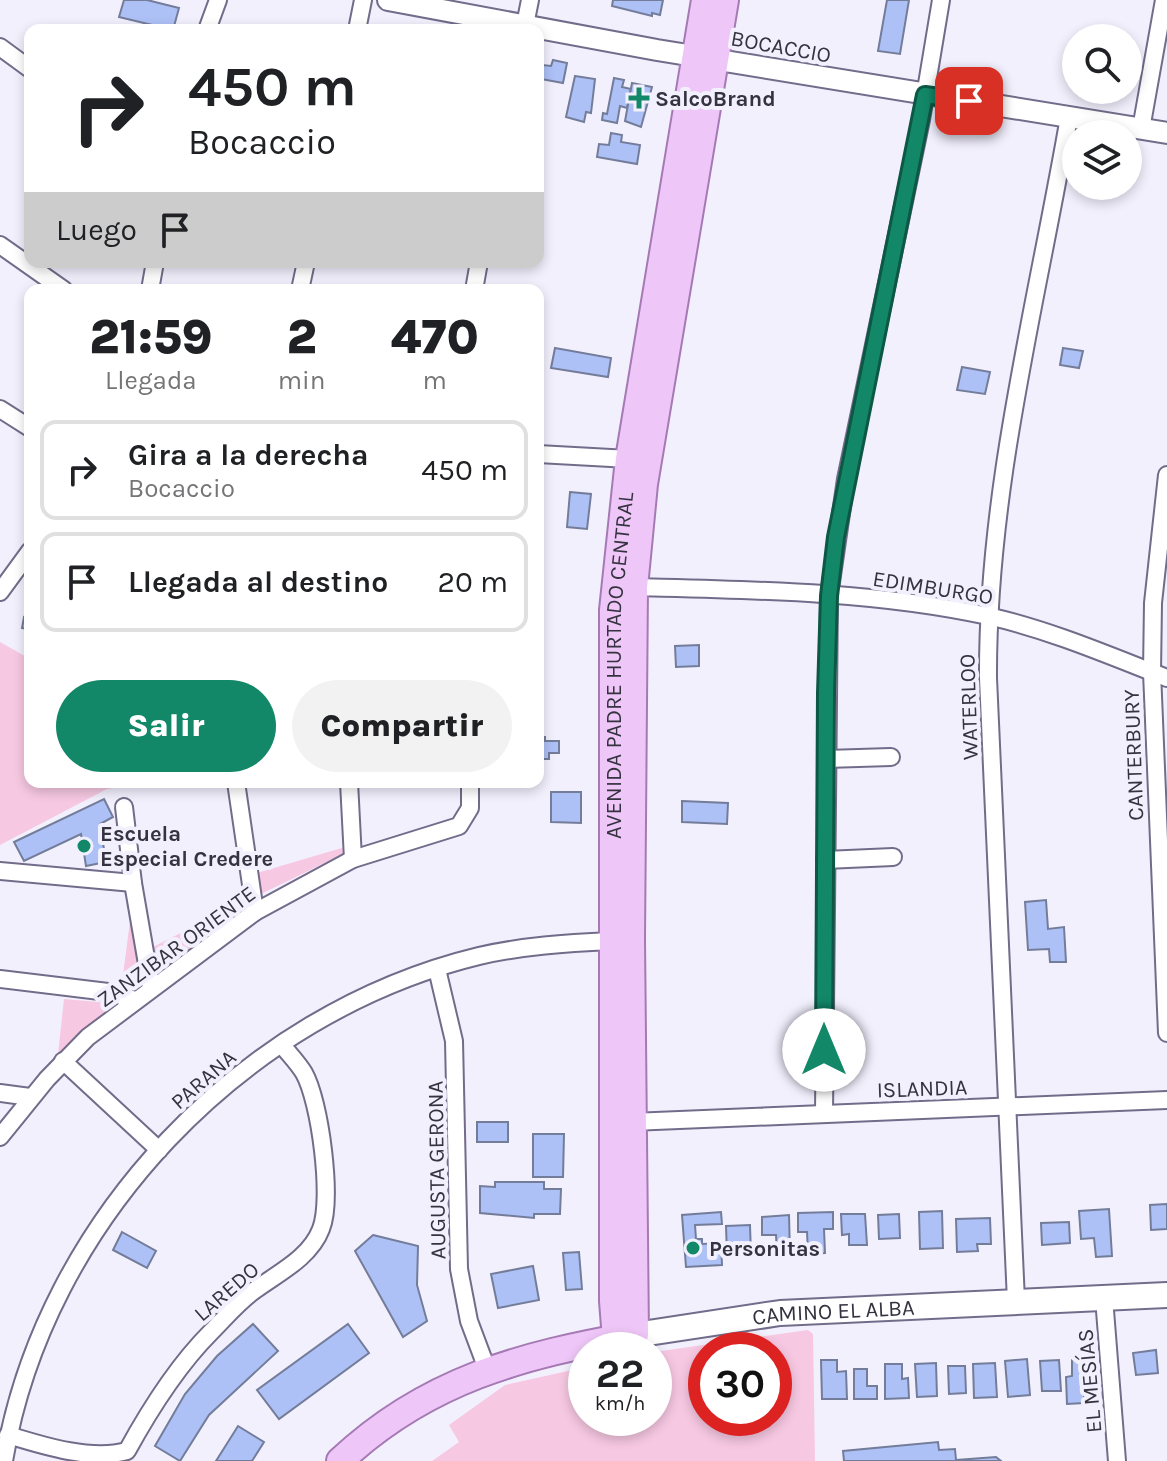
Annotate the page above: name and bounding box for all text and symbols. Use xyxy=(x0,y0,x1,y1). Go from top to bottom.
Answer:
map controls xyxy=(1062,24,1142,200)
button: search xyxy=(1062,24,1142,104)
street label: BOCACCIO xyxy=(729,25,833,69)
text: 450 m xyxy=(188,54,357,119)
icon: right xyxy=(56,56,160,160)
pin xyxy=(935,67,1003,135)
icon: arrive xyxy=(947,79,991,123)
place label: SalcoBrand xyxy=(655,86,776,112)
marker: SalcoBrand xyxy=(630,89,648,107)
button: layers xyxy=(1062,120,1142,200)
text: Bocaccio xyxy=(188,121,336,163)
icon: arrive xyxy=(153,208,197,252)
text: Luego xyxy=(56,212,137,248)
text: 21:59 xyxy=(89,309,213,365)
text: 2 xyxy=(286,309,317,365)
text: 470 xyxy=(391,309,479,365)
text: Llegada xyxy=(105,365,197,396)
text: min xyxy=(278,365,326,396)
text: m xyxy=(423,365,447,396)
text: Gira a la derecha xyxy=(128,437,369,473)
icon: right xyxy=(60,448,104,492)
text: 450 m xyxy=(421,452,508,488)
text: Bocaccio xyxy=(128,473,235,504)
street label: AVENIDA PADRE HURTADO CENTRAL xyxy=(601,490,640,839)
icon: arrive xyxy=(60,560,104,604)
text: Llegada al destino xyxy=(128,564,388,600)
text: 20 m xyxy=(438,564,508,600)
street label: EDIMBURGO xyxy=(871,566,995,610)
street label: WATERLOO xyxy=(954,653,984,761)
button: Salir xyxy=(56,680,276,772)
button: Compartir xyxy=(292,680,512,772)
street label: CANTERBURY xyxy=(1119,689,1149,821)
place label: Escuela Especial Credere xyxy=(100,821,273,872)
marker: Escuela Especial Credere xyxy=(75,837,93,855)
street label: ZANZIBAR ORIENTE xyxy=(92,881,261,1013)
position arrow xyxy=(782,1008,866,1092)
street label: PARANA xyxy=(166,1044,242,1115)
street label: ISLANDIA xyxy=(876,1074,968,1104)
street label: AUGUSTA GERONA xyxy=(422,1080,452,1260)
place label: Personitas xyxy=(709,1236,820,1262)
marker: Personitas xyxy=(684,1239,702,1257)
street label: LAREDO xyxy=(189,1257,264,1327)
street label: CAMINO EL ALBA xyxy=(751,1295,916,1331)
street label: EL MESÍAS xyxy=(1072,1328,1107,1434)
speed limit sign: 30 xyxy=(688,1332,792,1436)
text: 22 xyxy=(596,1350,644,1397)
text: km/h xyxy=(595,1392,645,1415)

